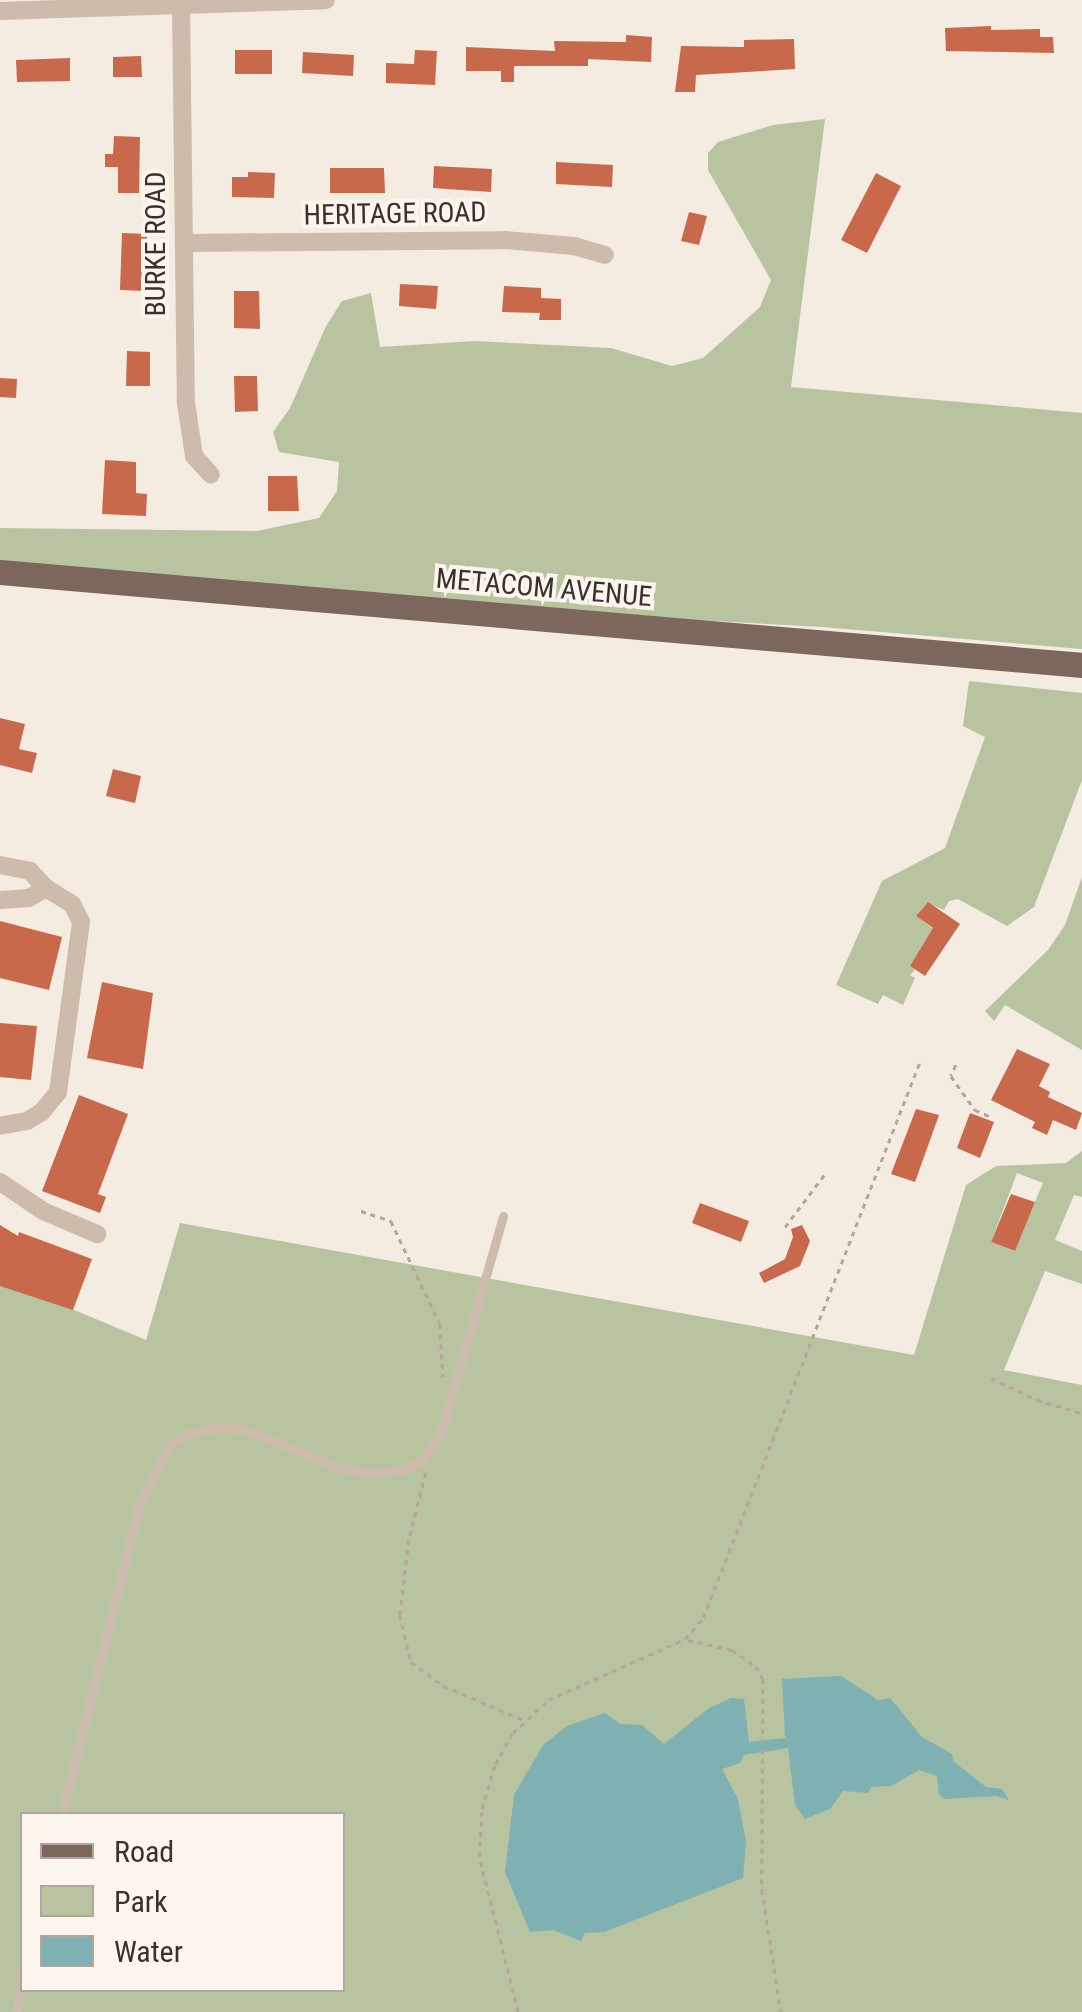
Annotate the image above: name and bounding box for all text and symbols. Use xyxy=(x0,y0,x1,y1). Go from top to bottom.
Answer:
street label: BURKE ROAD xyxy=(139,171,173,317)
street label: HERITAGE ROAD xyxy=(303,196,487,232)
street label: METACOM AVENUE xyxy=(435,562,653,614)
legend xyxy=(20,1812,345,1992)
text: Road xyxy=(114,1834,174,1869)
text: Park xyxy=(114,1884,168,1919)
text: Water xyxy=(114,1934,183,1969)

